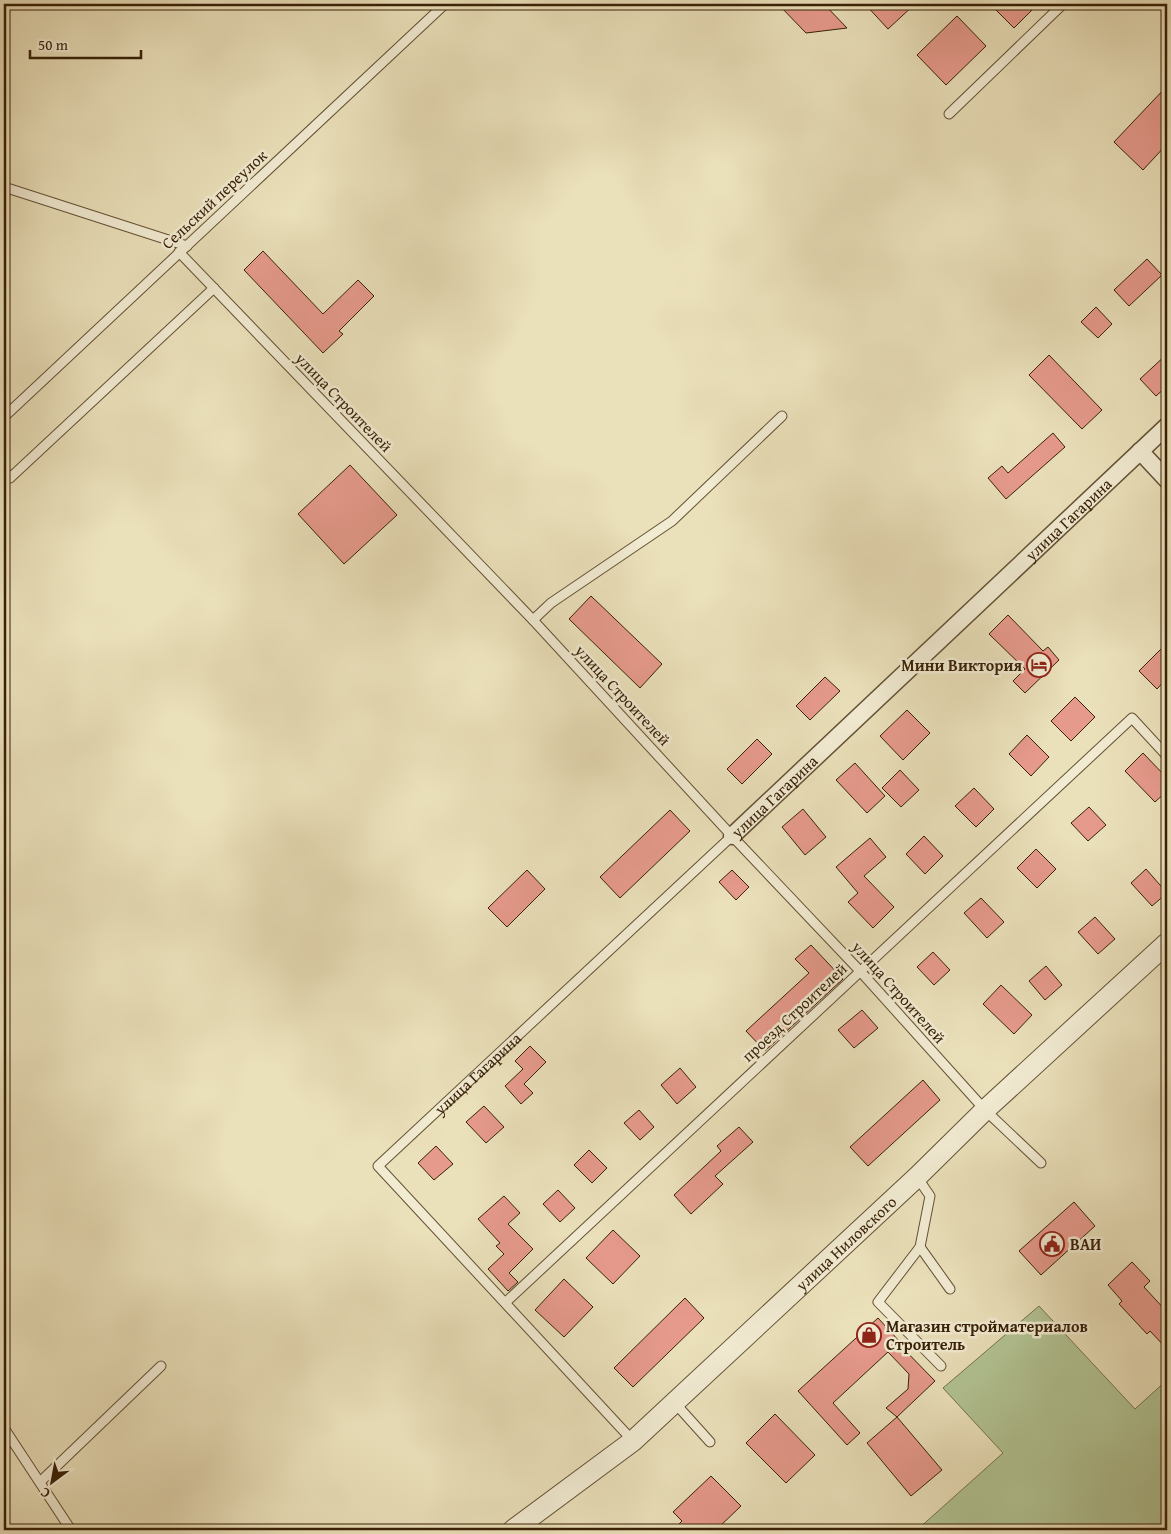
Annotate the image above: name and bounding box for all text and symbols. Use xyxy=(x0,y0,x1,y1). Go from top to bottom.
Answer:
scale bar xyxy=(30,28,141,60)
text: 50 m xyxy=(38,34,69,55)
street label: Сельский переулок xyxy=(156,143,273,254)
street label: улица Строителей xyxy=(289,346,398,458)
street label: улица Гагарина xyxy=(1019,472,1117,567)
street label: улица Строителей xyxy=(569,638,677,751)
hotel icon: Мини Виктория xyxy=(1026,652,1052,678)
place label: Мини Виктория xyxy=(901,653,1022,677)
street label: улица Гагарина xyxy=(725,749,823,844)
street label: улица Строителей xyxy=(846,935,952,1049)
street label: проезд Строителей xyxy=(736,956,852,1067)
street label: улица Гагарина xyxy=(428,1026,527,1121)
street label: улица Ниловского xyxy=(789,1190,902,1297)
public building icon: ВАИ xyxy=(1039,1231,1065,1257)
place label: ВАИ xyxy=(1070,1232,1101,1256)
place label: Магазин стройматериалов Строитель xyxy=(886,1314,1088,1356)
shop icon: Магазин стройматериалов Строитель xyxy=(856,1322,882,1348)
north arrow xyxy=(28,1456,78,1506)
text: С xyxy=(36,1482,54,1504)

